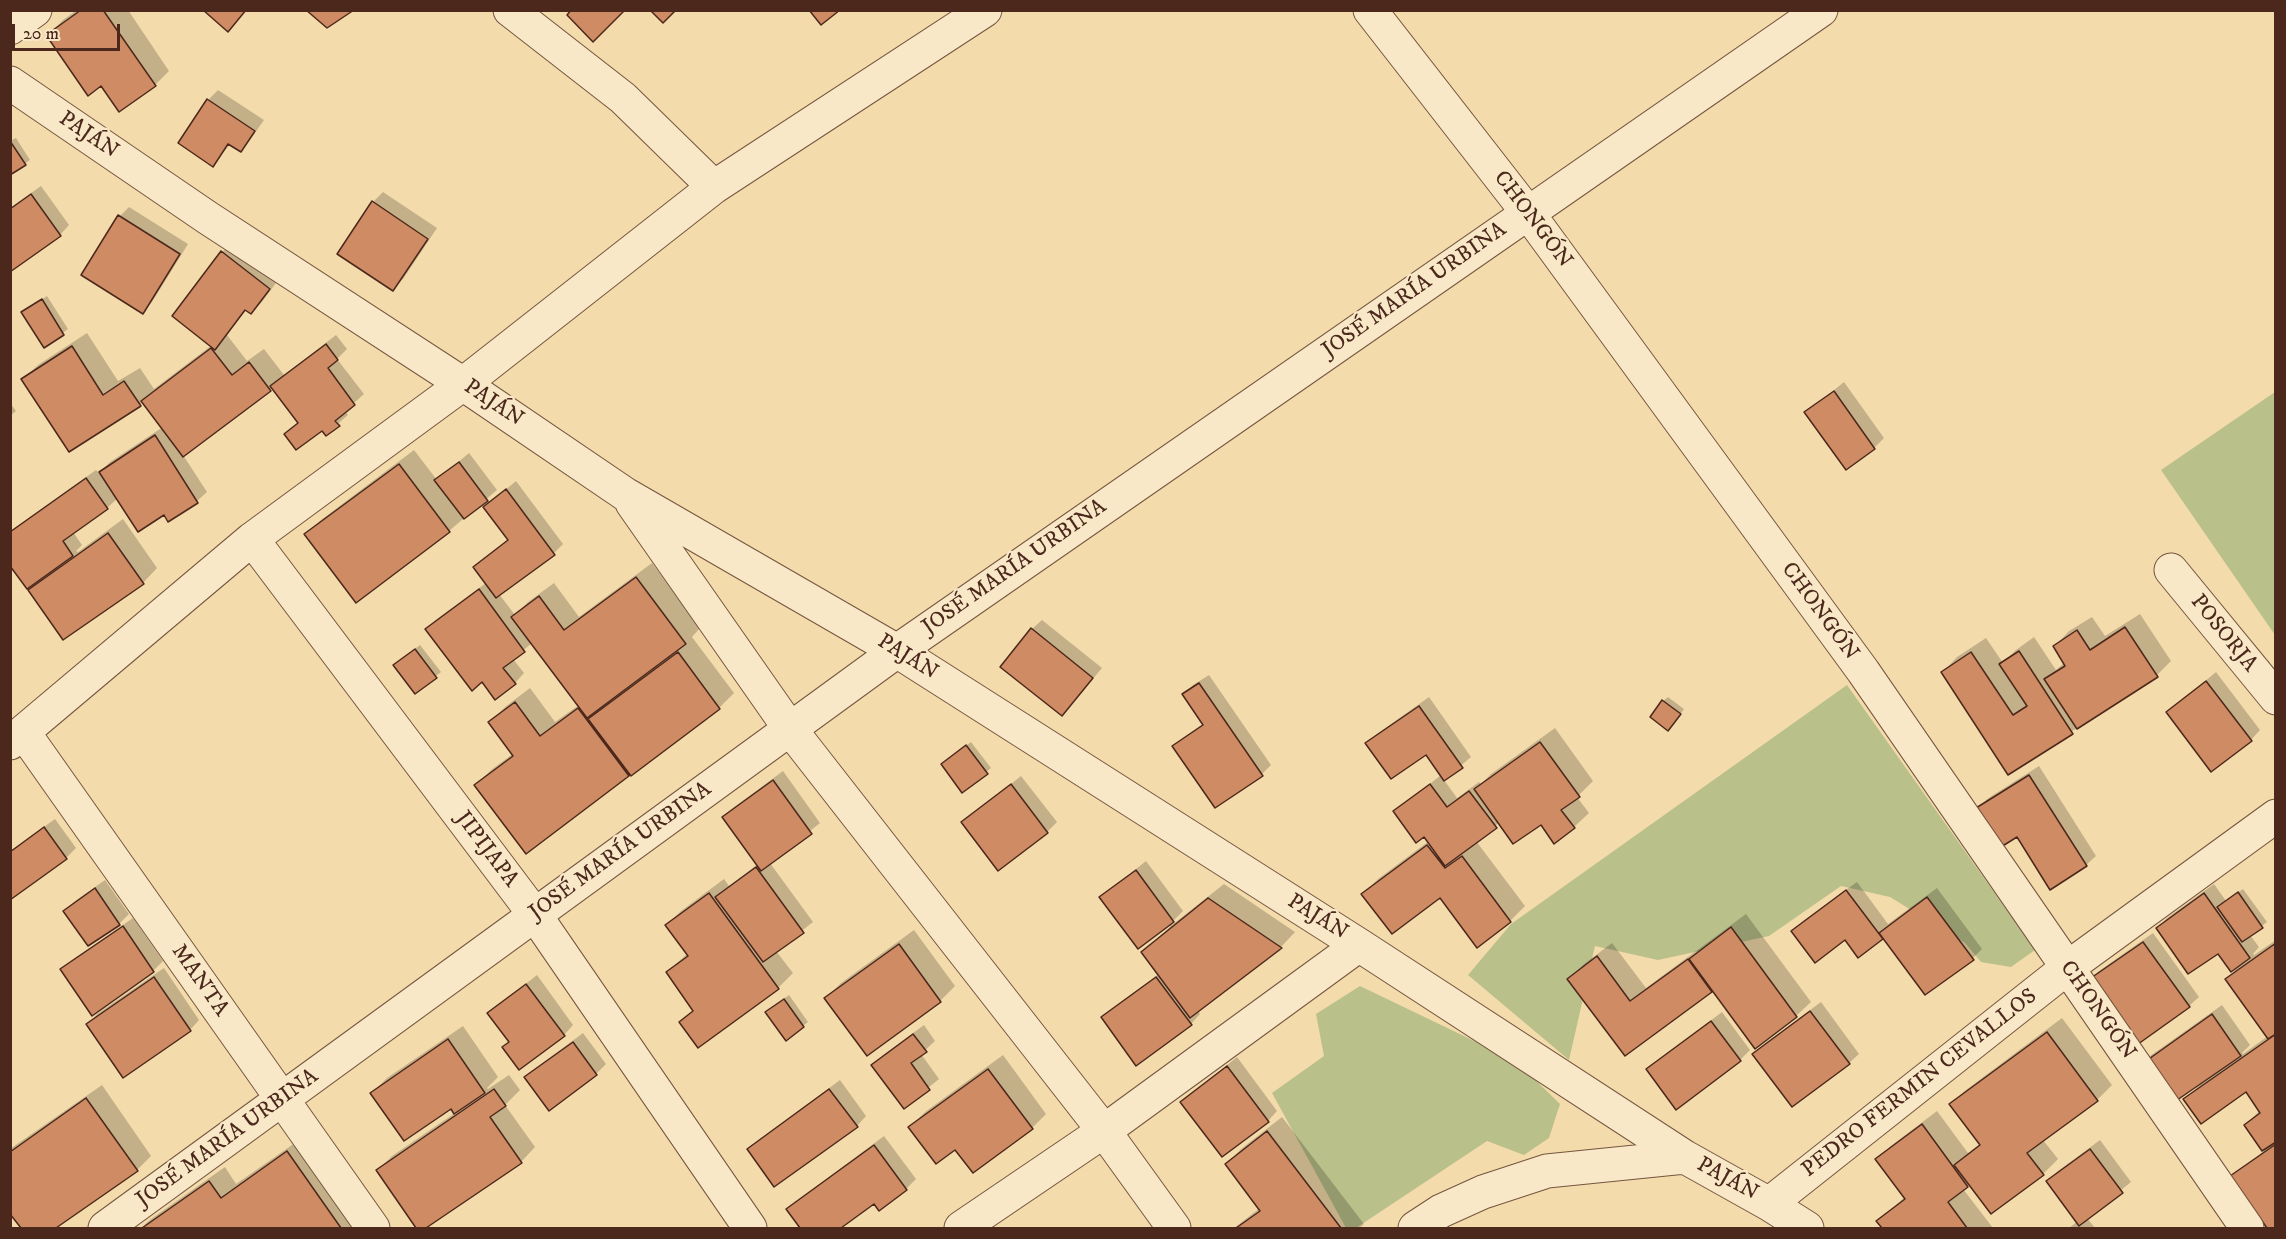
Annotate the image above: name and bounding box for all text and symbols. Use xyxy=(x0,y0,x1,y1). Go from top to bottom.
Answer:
scale bar xyxy=(15,12,123,50)
text: 20 m xyxy=(23,23,59,45)
street label: PAJÁN xyxy=(53,106,123,166)
street label: CHONGÓN xyxy=(1487,166,1577,274)
street label: JOSÉ MARÍA URBINA xyxy=(1318,217,1512,365)
street label: PAJÁN xyxy=(458,374,528,434)
street label: JOSÉ MARÍA URBINA xyxy=(918,494,1112,642)
street label: CHONGÓN xyxy=(1775,558,1863,666)
street label: POSORJA xyxy=(2184,590,2262,678)
street label: PAJÁN xyxy=(872,629,942,687)
street label: JOSÉ MARÍA URBINA xyxy=(525,777,717,927)
street label: JIPIJAPA xyxy=(449,807,523,893)
street label: PAJÁN xyxy=(1282,889,1352,947)
street label: MANTA xyxy=(165,940,233,1022)
street label: CHONGÓN xyxy=(2053,956,2141,1066)
street label: PEDRO FERMIN CEVALLOS xyxy=(1797,984,2043,1184)
street label: JOSÉ MARÍA URBINA xyxy=(132,1064,324,1214)
street label: PAJÁN xyxy=(1692,1152,1762,1208)

